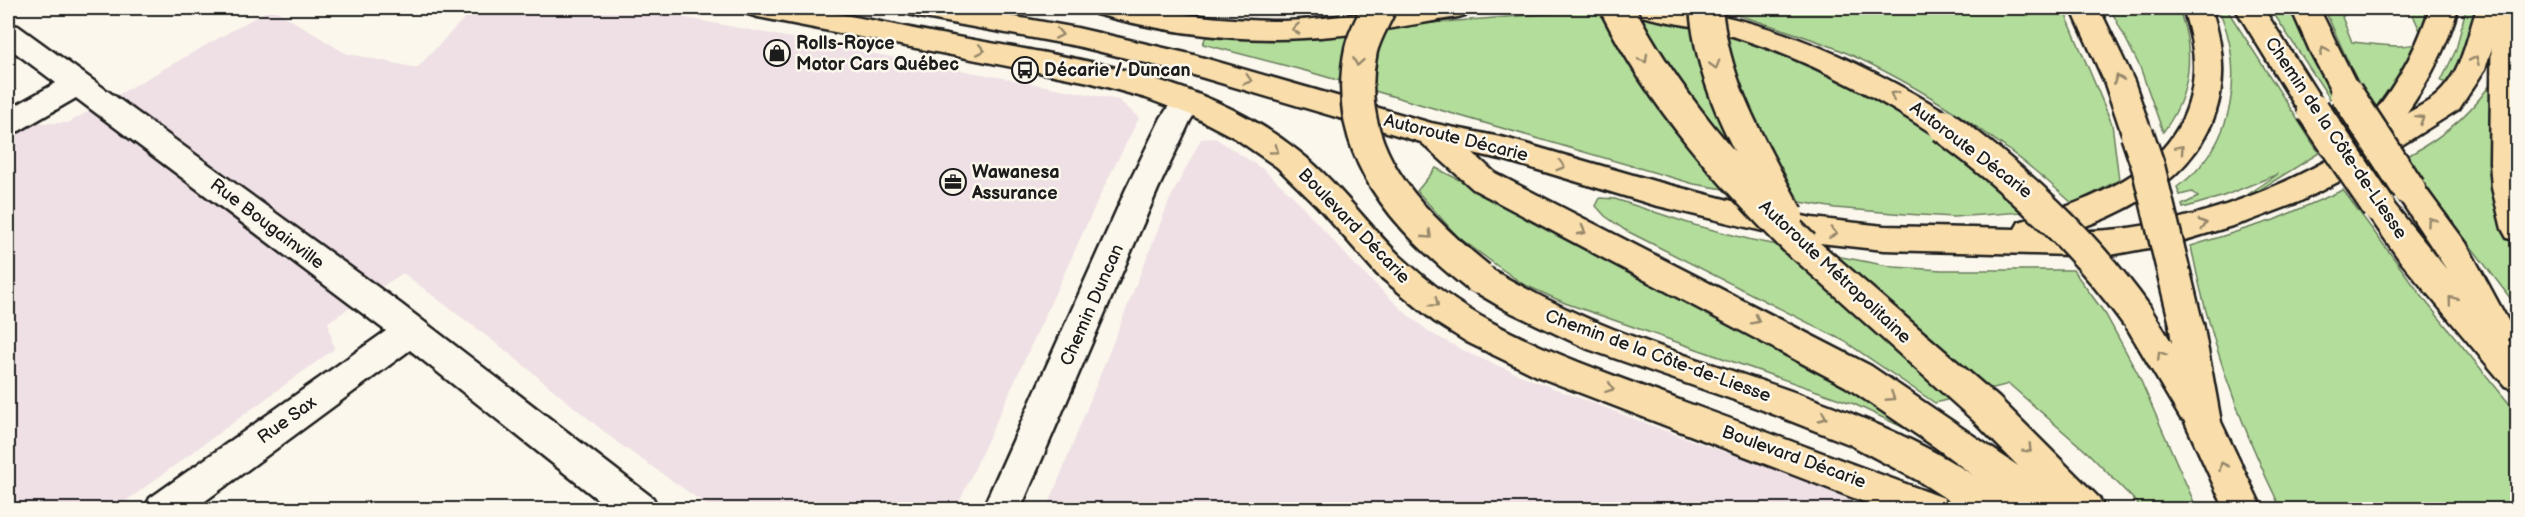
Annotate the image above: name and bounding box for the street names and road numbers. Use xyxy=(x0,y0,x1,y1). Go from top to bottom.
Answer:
street label: Chemin de la Côte-de-Liesse xyxy=(2261,33,2412,243)
street label: Autoroute Décarie xyxy=(1906,97,2037,203)
street label: Autoroute Décarie xyxy=(1382,110,1530,166)
street label: Boulevard Décarie xyxy=(1294,164,1414,288)
street label: Rue Bougainville xyxy=(206,174,328,274)
street label: Autoroute Métropolitaine xyxy=(1755,196,1916,348)
street label: Chemin Duncan xyxy=(1056,241,1128,369)
street label: Chemin de la Côte-de-Liesse xyxy=(1542,305,1774,407)
street label: Rue Sax xyxy=(254,391,321,448)
street label: Boulevard Décarie xyxy=(1719,421,1869,493)

